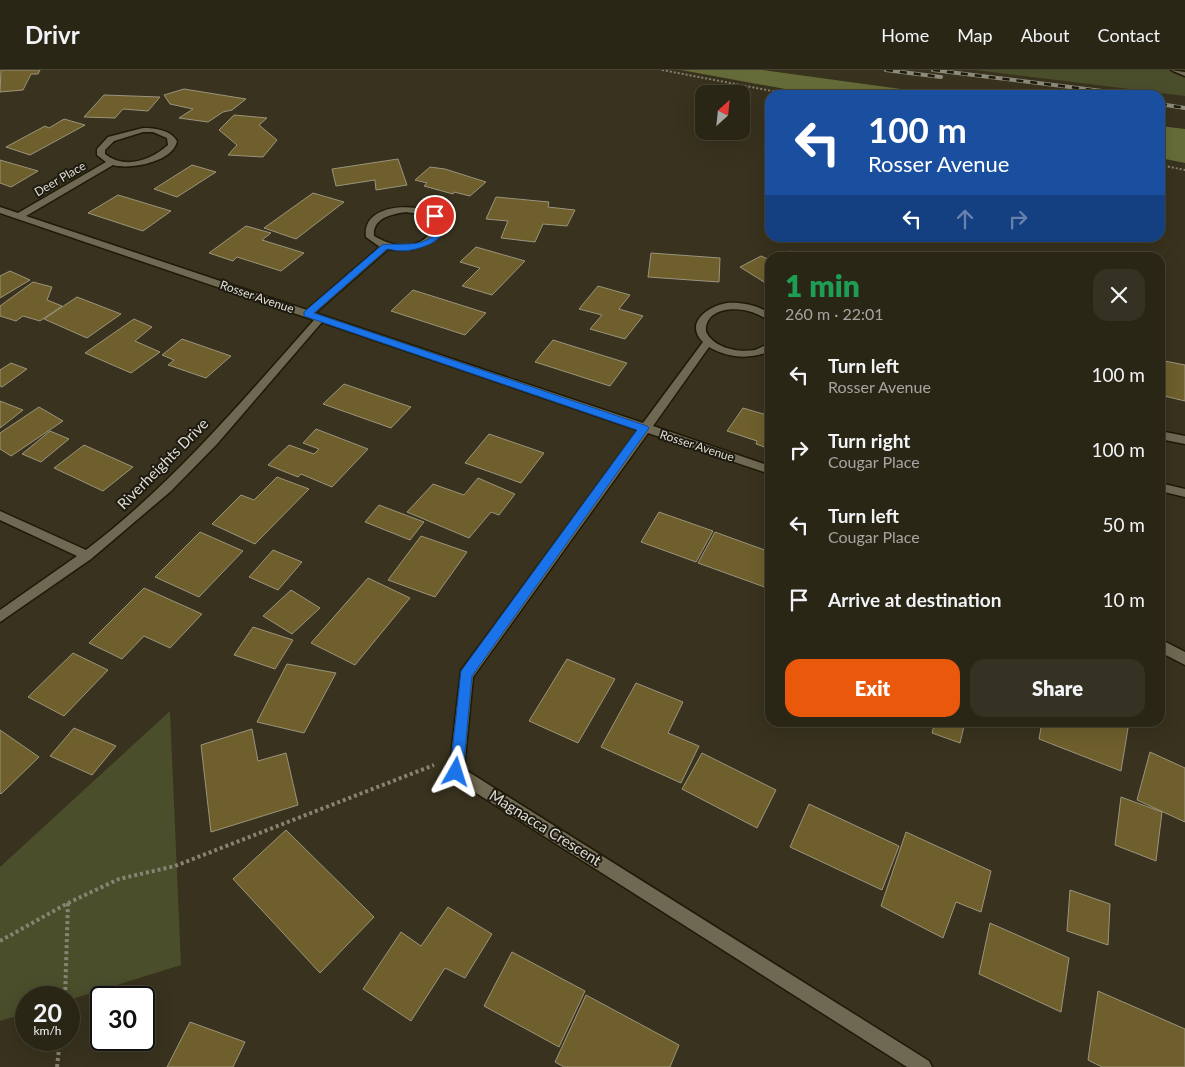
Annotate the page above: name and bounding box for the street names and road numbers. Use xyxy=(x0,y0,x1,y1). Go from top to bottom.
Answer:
street label: Deer Place xyxy=(31,158,88,199)
street label: Rosser Avenue xyxy=(218,277,296,316)
street label: Riverheights Drive xyxy=(113,414,212,513)
street label: Rosser Avenue xyxy=(658,426,736,465)
street label: Magnacca Crescent xyxy=(486,785,605,869)

